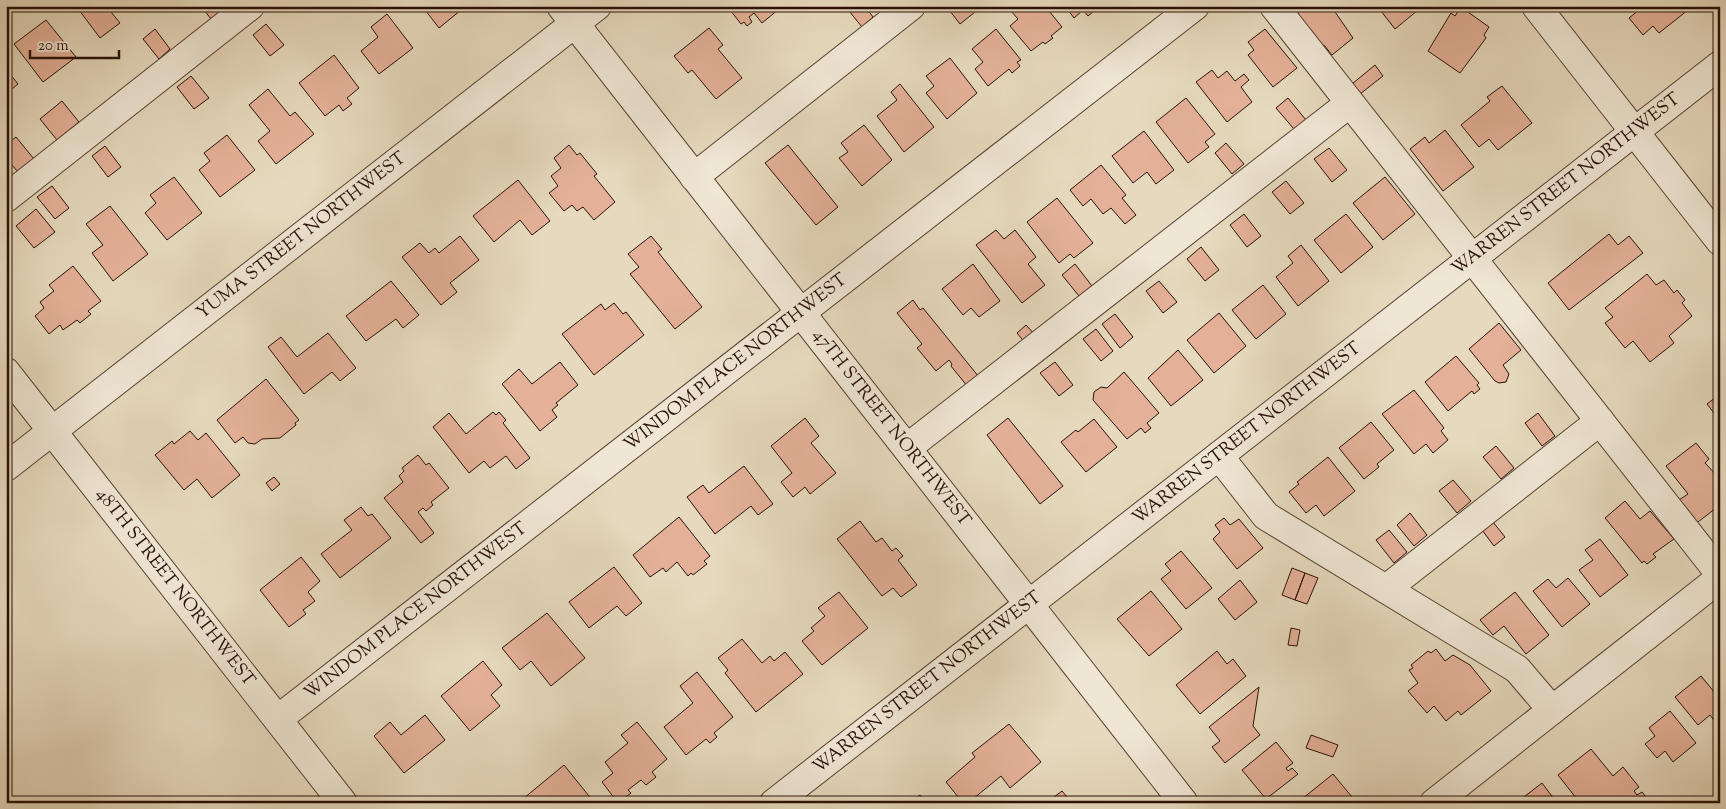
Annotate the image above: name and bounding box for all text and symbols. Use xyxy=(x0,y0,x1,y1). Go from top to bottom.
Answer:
scale bar xyxy=(30,28,119,60)
text: 20 m xyxy=(38,36,69,57)
street label: WARREN STREET NORTHWEST xyxy=(1446,87,1687,282)
street label: YUMA STREET NORTHWEST xyxy=(191,146,412,326)
street label: WINDOM PLACE NORTHWEST xyxy=(619,268,853,458)
street label: 47TH STREET NORTHWEST xyxy=(806,324,977,533)
street label: WARREN STREET NORTHWEST xyxy=(1127,336,1367,531)
street label: 48TH STREET NORTHWEST xyxy=(89,483,261,693)
street label: WINDOM PLACE NORTHWEST xyxy=(299,516,533,707)
street label: WARREN STREET NORTHWEST xyxy=(808,585,1048,781)

